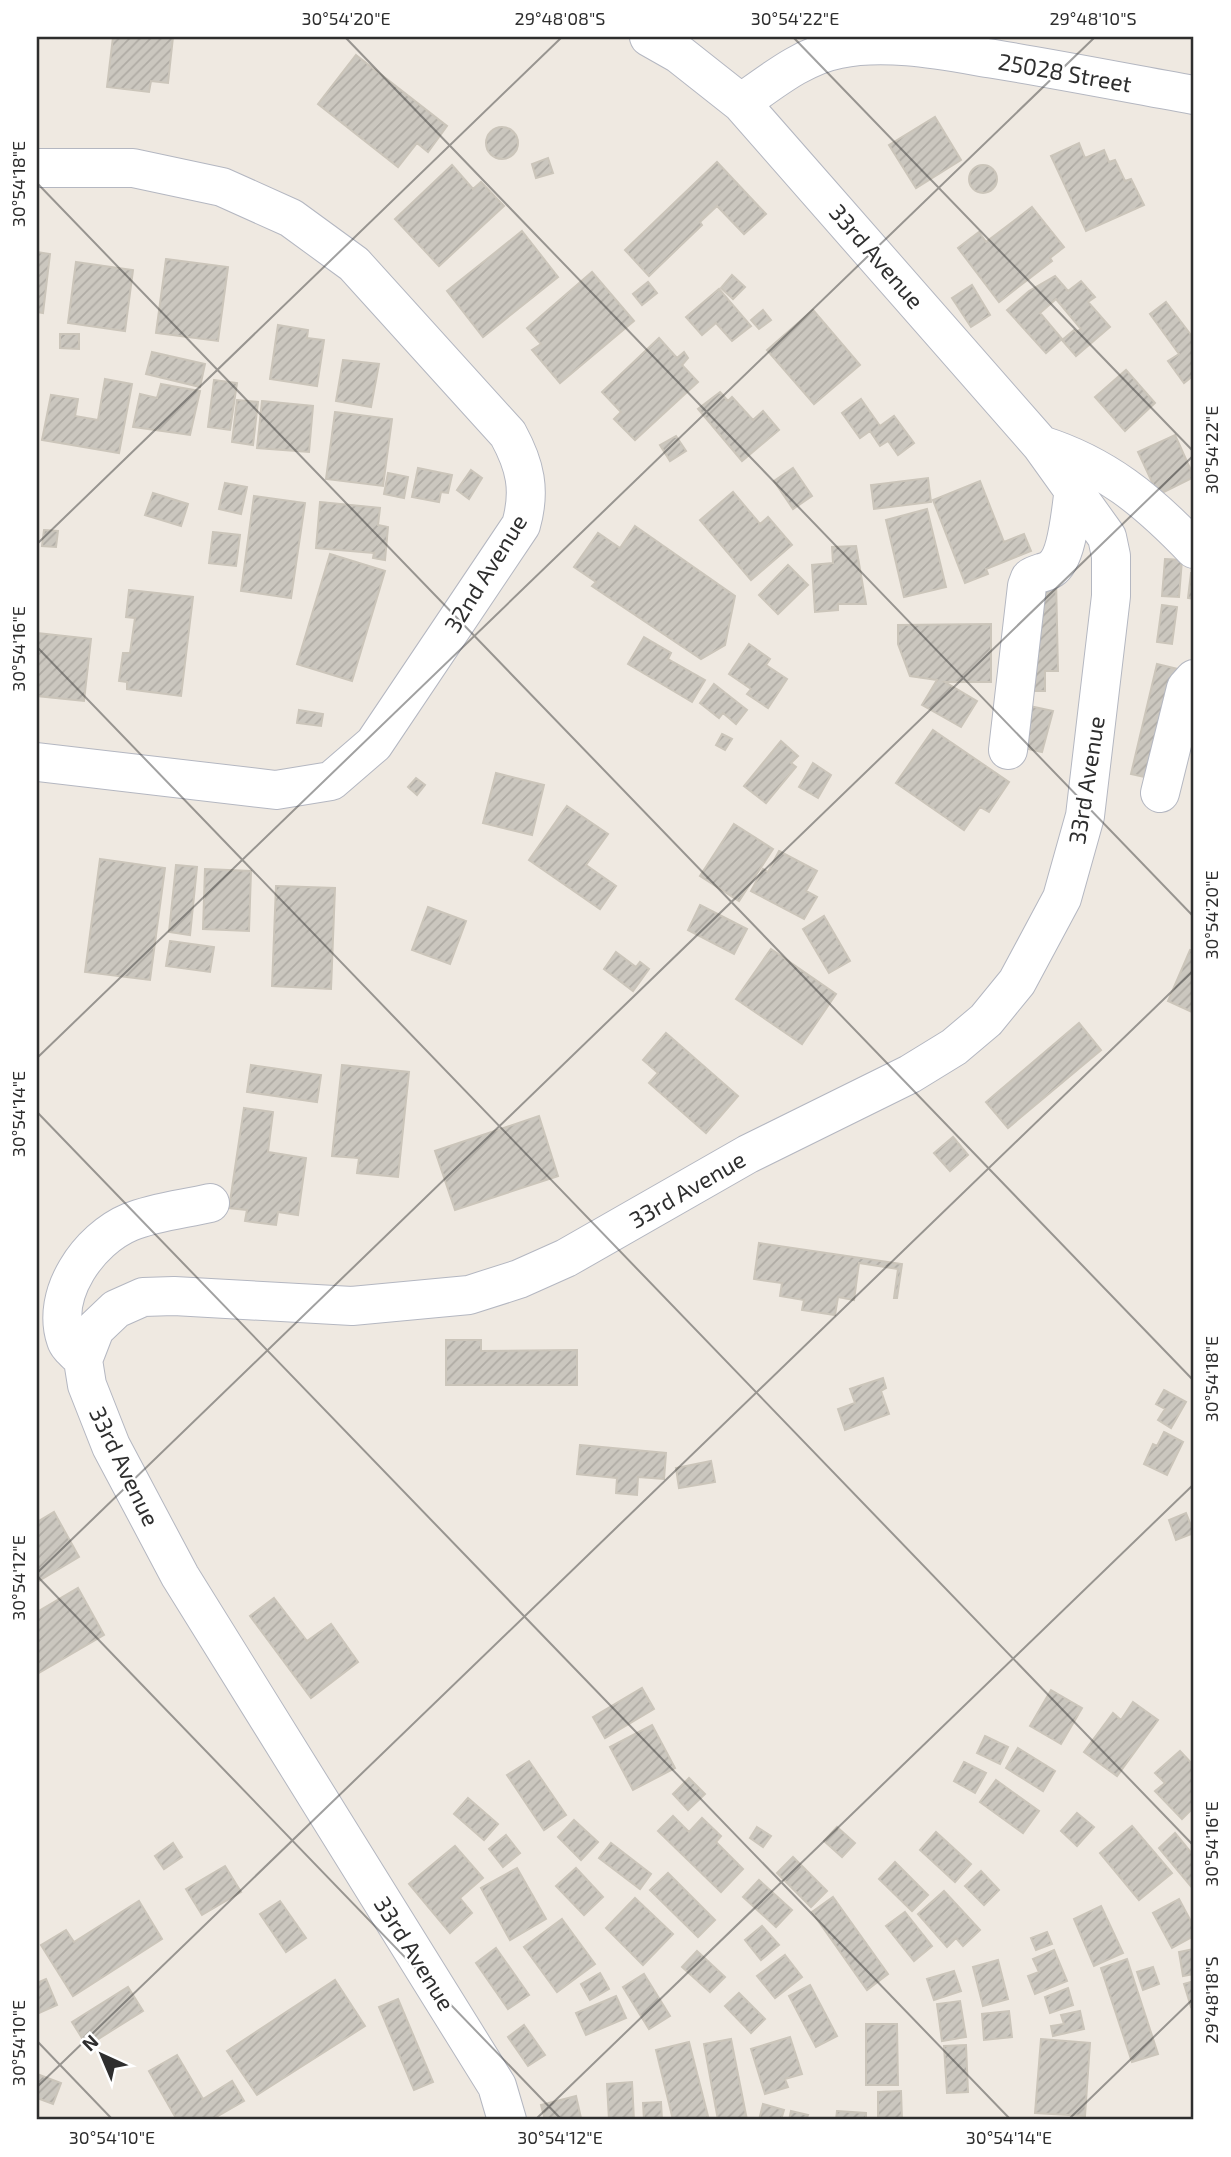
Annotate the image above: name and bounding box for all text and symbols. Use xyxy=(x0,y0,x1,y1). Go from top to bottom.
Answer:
text: 30°54'20"E xyxy=(301,7,391,29)
text: 29°48'08"S xyxy=(515,7,605,29)
text: 30°54'22"E xyxy=(751,7,839,29)
text: 29°48'10"S xyxy=(1049,7,1137,29)
street label: 25028 Street xyxy=(996,46,1134,98)
text: 30°54'18"E xyxy=(7,141,29,227)
street label: 33rd Avenue xyxy=(824,198,930,314)
text: 30°54'22"E xyxy=(1200,406,1222,494)
street label: 32nd Avenue xyxy=(438,509,532,637)
text: 30°54'16"E xyxy=(7,606,29,692)
street label: 33rd Avenue xyxy=(1062,714,1110,846)
text: 30°54'20"E xyxy=(1200,870,1222,960)
text: 30°54'14"E xyxy=(7,1071,29,1157)
street label: 33rd Avenue xyxy=(624,1145,750,1233)
text: 30°54'18"E xyxy=(1200,1336,1222,1422)
street label: 33rd Avenue xyxy=(84,1402,166,1530)
text: 30°54'12"E xyxy=(7,1535,29,1621)
text: 30°54'16"E xyxy=(1200,1801,1222,1887)
street label: 33rd Avenue xyxy=(369,1891,461,2015)
text: 29°48'18"S xyxy=(1200,1956,1222,2044)
text: 30°54'10"E xyxy=(7,2000,29,2086)
north arrow xyxy=(66,2021,136,2090)
text: N xyxy=(77,2029,103,2055)
text: 30°54'10"E xyxy=(69,2126,155,2148)
text: 30°54'12"E xyxy=(517,2126,603,2148)
text: 30°54'14"E xyxy=(966,2126,1052,2148)

